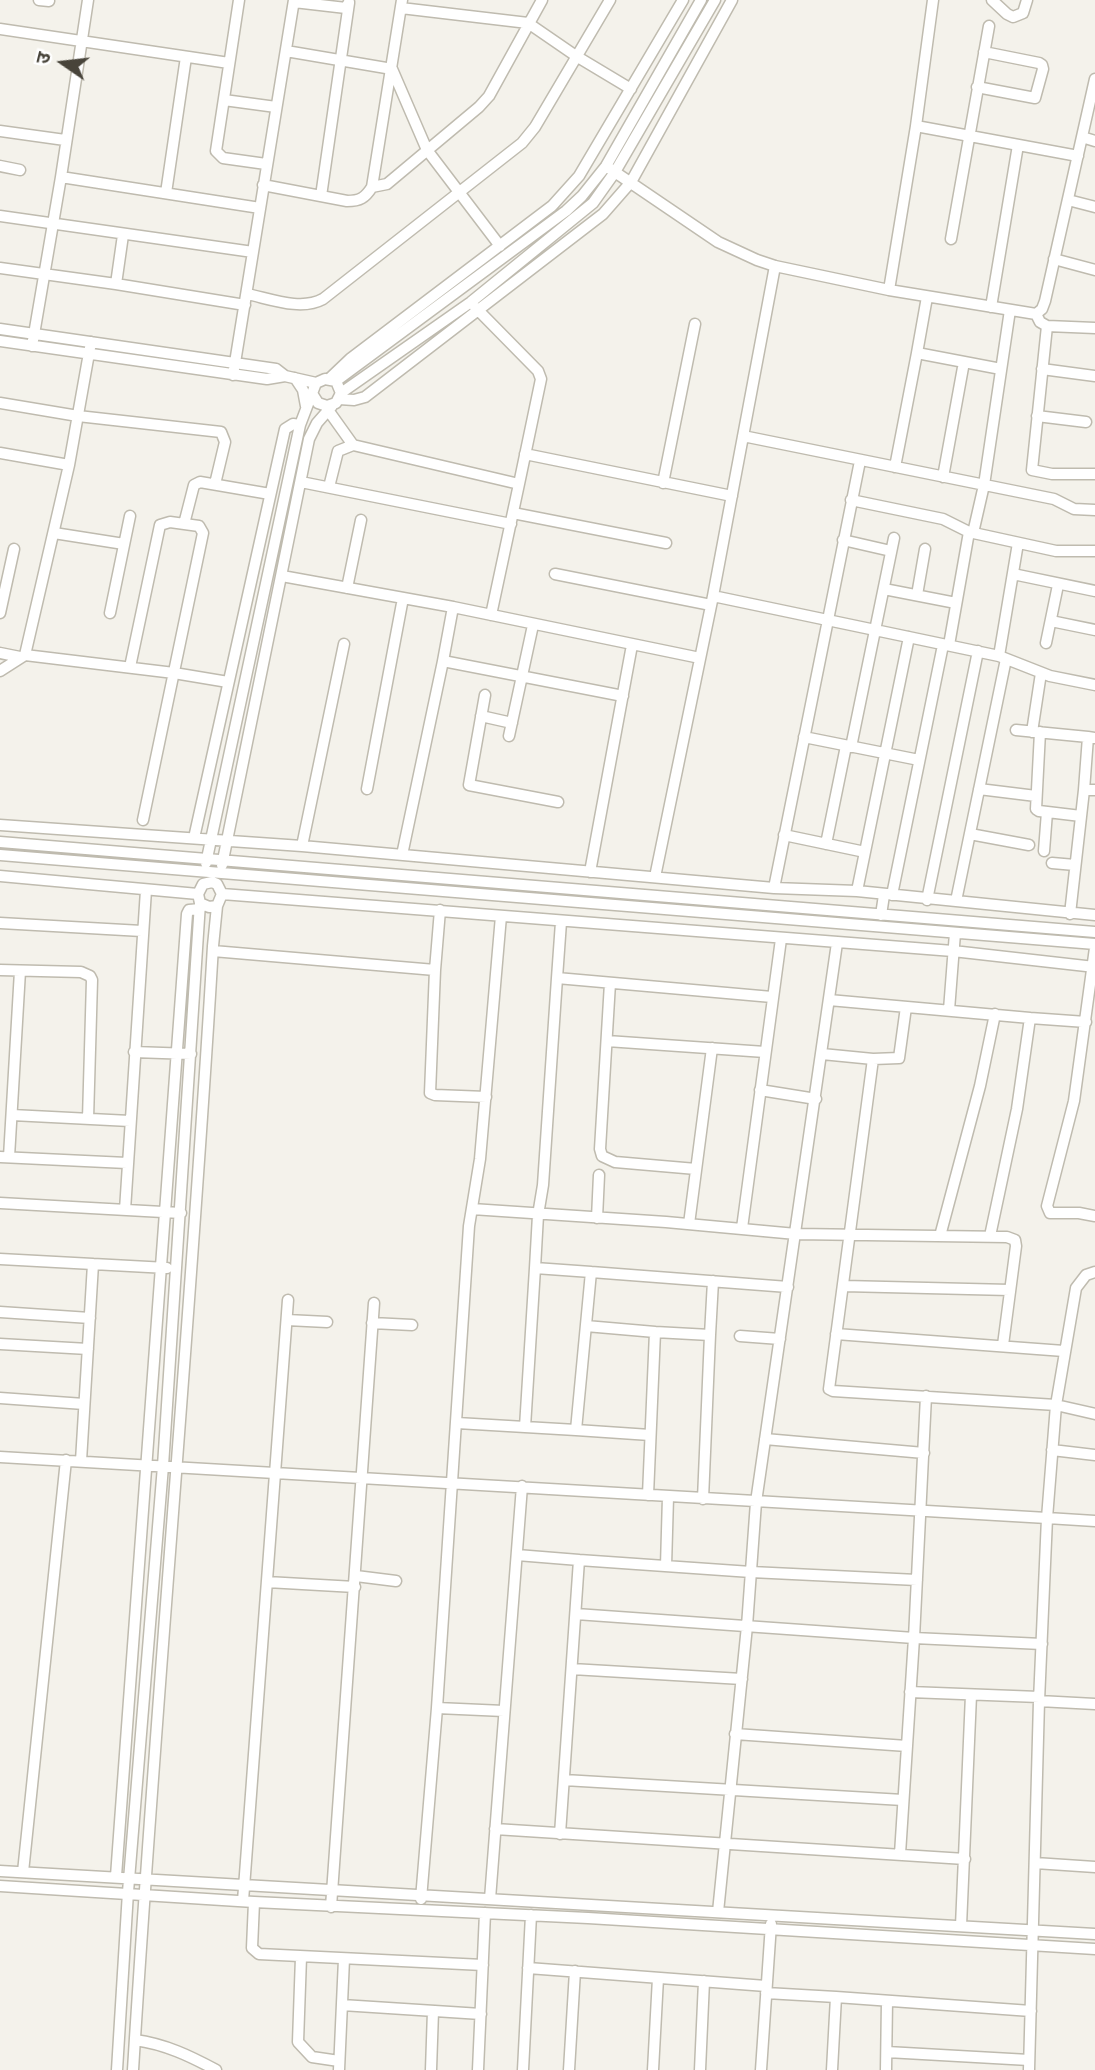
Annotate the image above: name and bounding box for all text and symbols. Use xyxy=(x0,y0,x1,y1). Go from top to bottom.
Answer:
north arrow xyxy=(28,28,98,98)
text: उ xyxy=(30,50,56,66)

